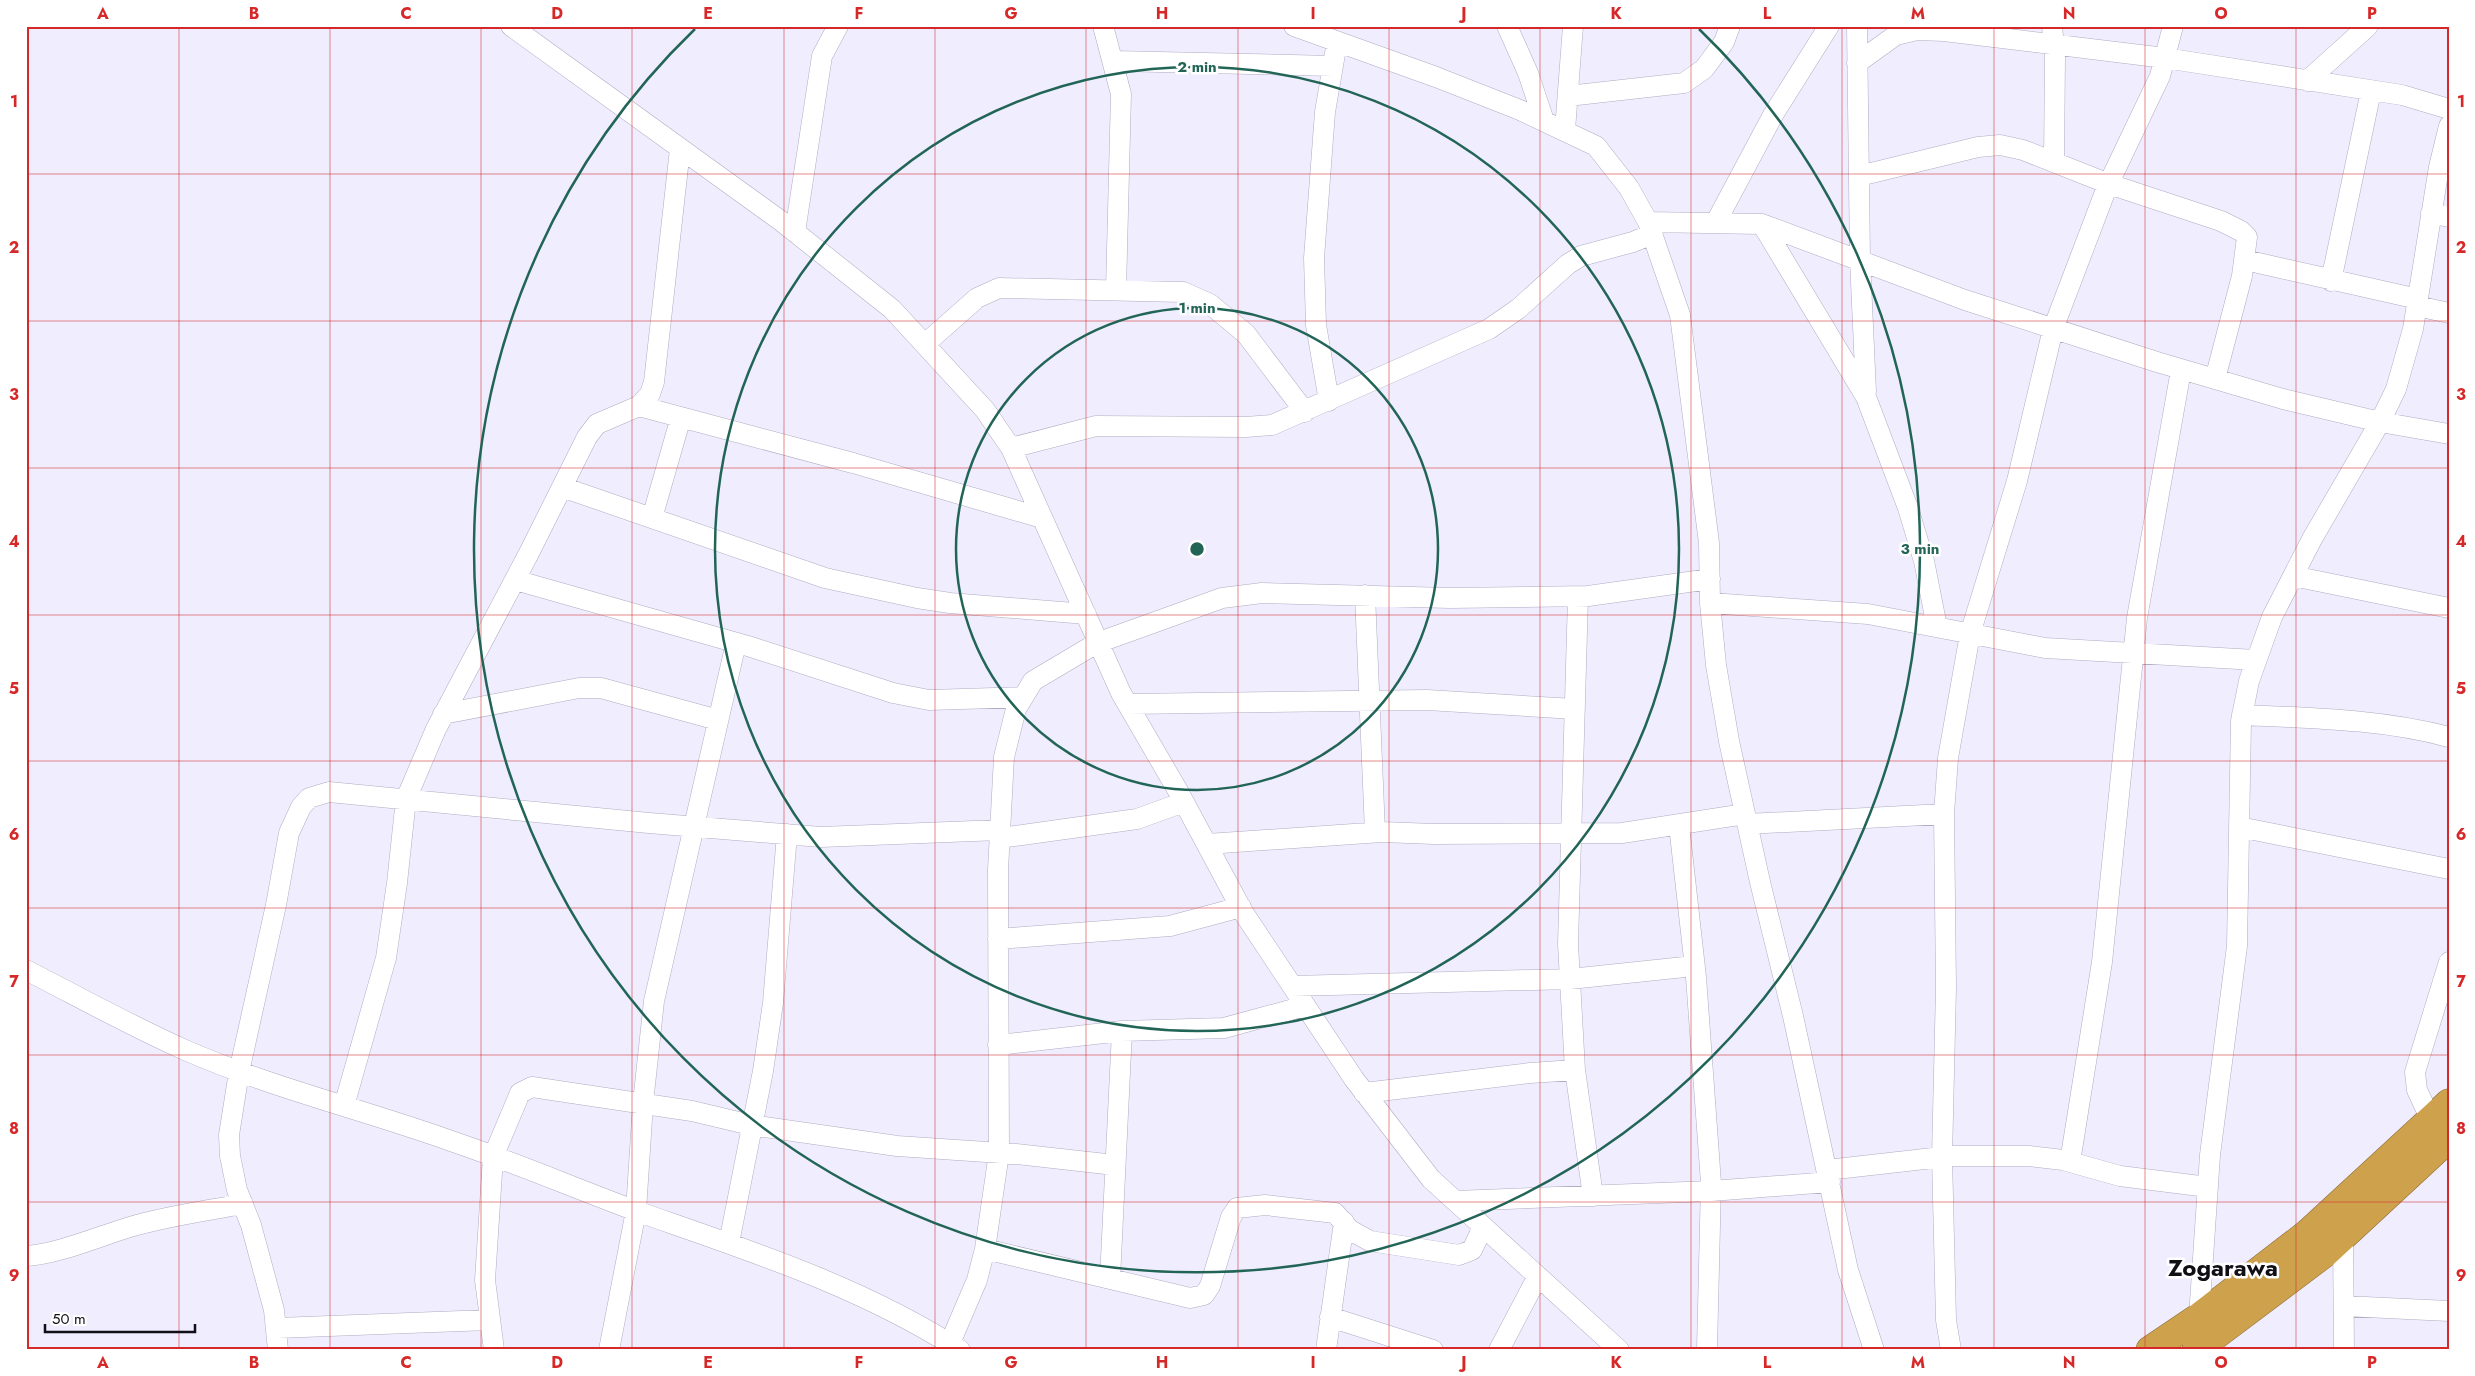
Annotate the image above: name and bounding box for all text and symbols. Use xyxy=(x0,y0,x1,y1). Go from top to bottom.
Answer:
text: A xyxy=(96,2,109,25)
text: B xyxy=(249,2,259,25)
text: C xyxy=(400,2,412,25)
text: D xyxy=(551,2,563,25)
text: E xyxy=(703,2,713,25)
text: F xyxy=(855,2,863,25)
text: G xyxy=(1004,2,1018,25)
text: H xyxy=(1156,2,1168,25)
text: I xyxy=(1310,2,1316,25)
text: J xyxy=(1458,2,1467,25)
text: K xyxy=(1610,2,1622,25)
text: L xyxy=(1763,2,1772,25)
text: M xyxy=(1911,2,1925,25)
text: N xyxy=(2063,2,2075,25)
text: O xyxy=(2214,2,2228,25)
text: P xyxy=(2367,2,2377,25)
text: 2 min xyxy=(1177,56,1217,78)
text: 1 xyxy=(10,90,18,113)
text: 1 xyxy=(2457,90,2465,113)
text: 2 xyxy=(9,236,19,259)
text: 2 xyxy=(2456,236,2466,259)
text: 1 min xyxy=(1178,297,1216,319)
text: 3 xyxy=(9,383,19,406)
text: 3 xyxy=(2456,383,2466,406)
text: 4 xyxy=(8,530,20,553)
text: 4 xyxy=(2455,530,2467,553)
text: 3 min xyxy=(1901,538,1939,560)
centre of rings xyxy=(1188,540,1206,558)
text: 5 xyxy=(9,677,19,700)
text: 5 xyxy=(2456,677,2466,700)
text: 6 xyxy=(9,823,19,846)
text: 6 xyxy=(2456,823,2466,846)
text: 7 xyxy=(9,970,19,993)
text: 7 xyxy=(2456,970,2466,993)
text: 8 xyxy=(9,1117,19,1140)
text: 8 xyxy=(2456,1117,2466,1140)
district label: Zogarawa xyxy=(2168,1250,2278,1285)
text: 9 xyxy=(9,1264,19,1287)
text: 9 xyxy=(2456,1264,2466,1287)
scale bar xyxy=(45,1301,195,1333)
text: 50 m xyxy=(52,1308,86,1330)
text: A xyxy=(96,1351,109,1374)
text: B xyxy=(249,1351,259,1374)
text: C xyxy=(400,1351,412,1374)
text: D xyxy=(551,1351,563,1374)
text: E xyxy=(703,1351,713,1374)
text: F xyxy=(855,1351,863,1374)
text: G xyxy=(1004,1351,1018,1374)
text: H xyxy=(1156,1351,1168,1374)
text: I xyxy=(1310,1351,1316,1374)
text: J xyxy=(1458,1351,1467,1374)
text: K xyxy=(1610,1351,1622,1374)
text: L xyxy=(1763,1351,1772,1374)
text: M xyxy=(1911,1351,1925,1374)
text: N xyxy=(2063,1351,2075,1374)
text: O xyxy=(2214,1351,2228,1374)
text: P xyxy=(2367,1351,2377,1374)

